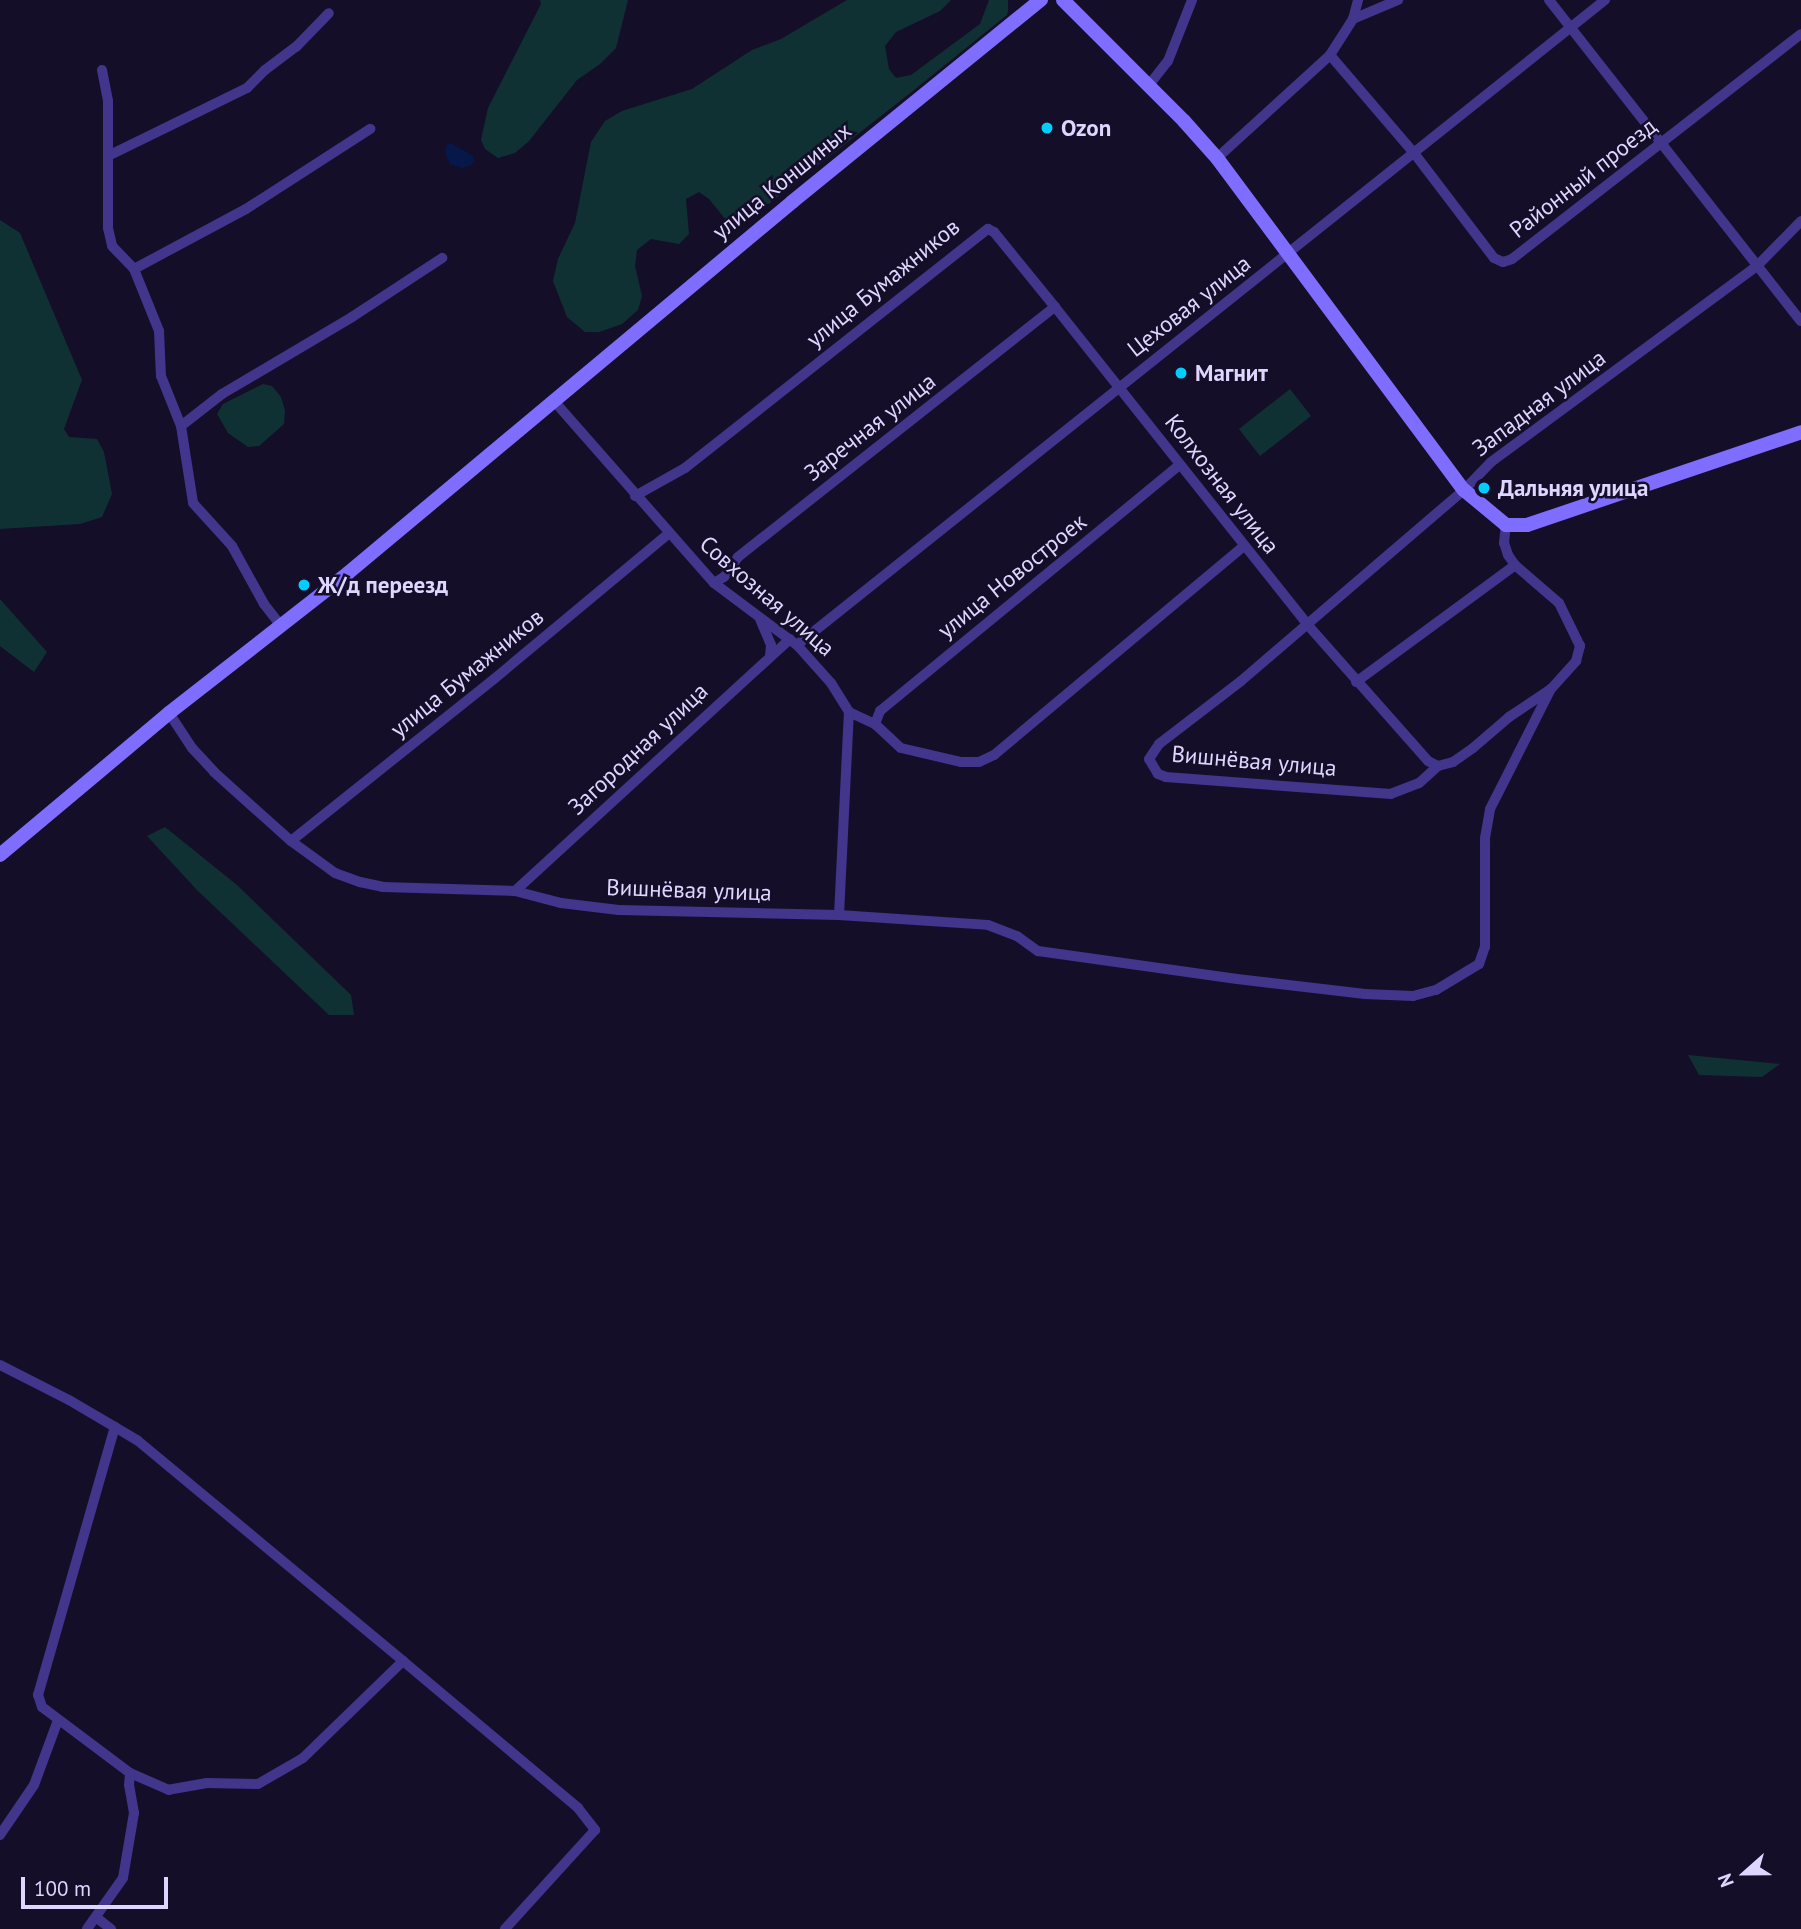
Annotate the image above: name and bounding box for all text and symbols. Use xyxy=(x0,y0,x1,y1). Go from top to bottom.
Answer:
street label: Районный проезд xyxy=(1504,112,1662,244)
place label: Ozon xyxy=(1061,114,1111,142)
street label: улица Коншиных xyxy=(707,117,857,245)
marker: Ozon xyxy=(1039,120,1055,136)
street label: улица Бумажников xyxy=(801,213,965,353)
street label: Цеховая улица xyxy=(1122,249,1256,363)
street label: Западная улица xyxy=(1467,344,1611,462)
place label: Магнит xyxy=(1195,359,1268,387)
marker: Магнит xyxy=(1173,365,1189,381)
street label: Заречная улица xyxy=(799,367,941,487)
street label: Колхозная улица xyxy=(1159,409,1285,559)
place label: Дальняя улица xyxy=(1498,474,1649,502)
marker: Дальняя улица xyxy=(1476,480,1492,496)
street label: улица Новостроек xyxy=(932,508,1092,644)
street label: Совхозная улица xyxy=(694,530,840,662)
place label: Ж/д переезд xyxy=(318,571,448,599)
marker: Ж/д переезд xyxy=(296,577,312,593)
street label: улица Бумажников xyxy=(385,603,549,743)
street label: Загородная улица xyxy=(562,677,714,821)
street label: Вишнёвая улица xyxy=(1170,740,1338,782)
street label: Вишнёвая улица xyxy=(606,873,772,907)
north arrow xyxy=(1710,1838,1780,1908)
scale bar xyxy=(24,1862,172,1906)
text: N xyxy=(1712,1870,1739,1891)
text: 100 m xyxy=(34,1875,91,1902)

